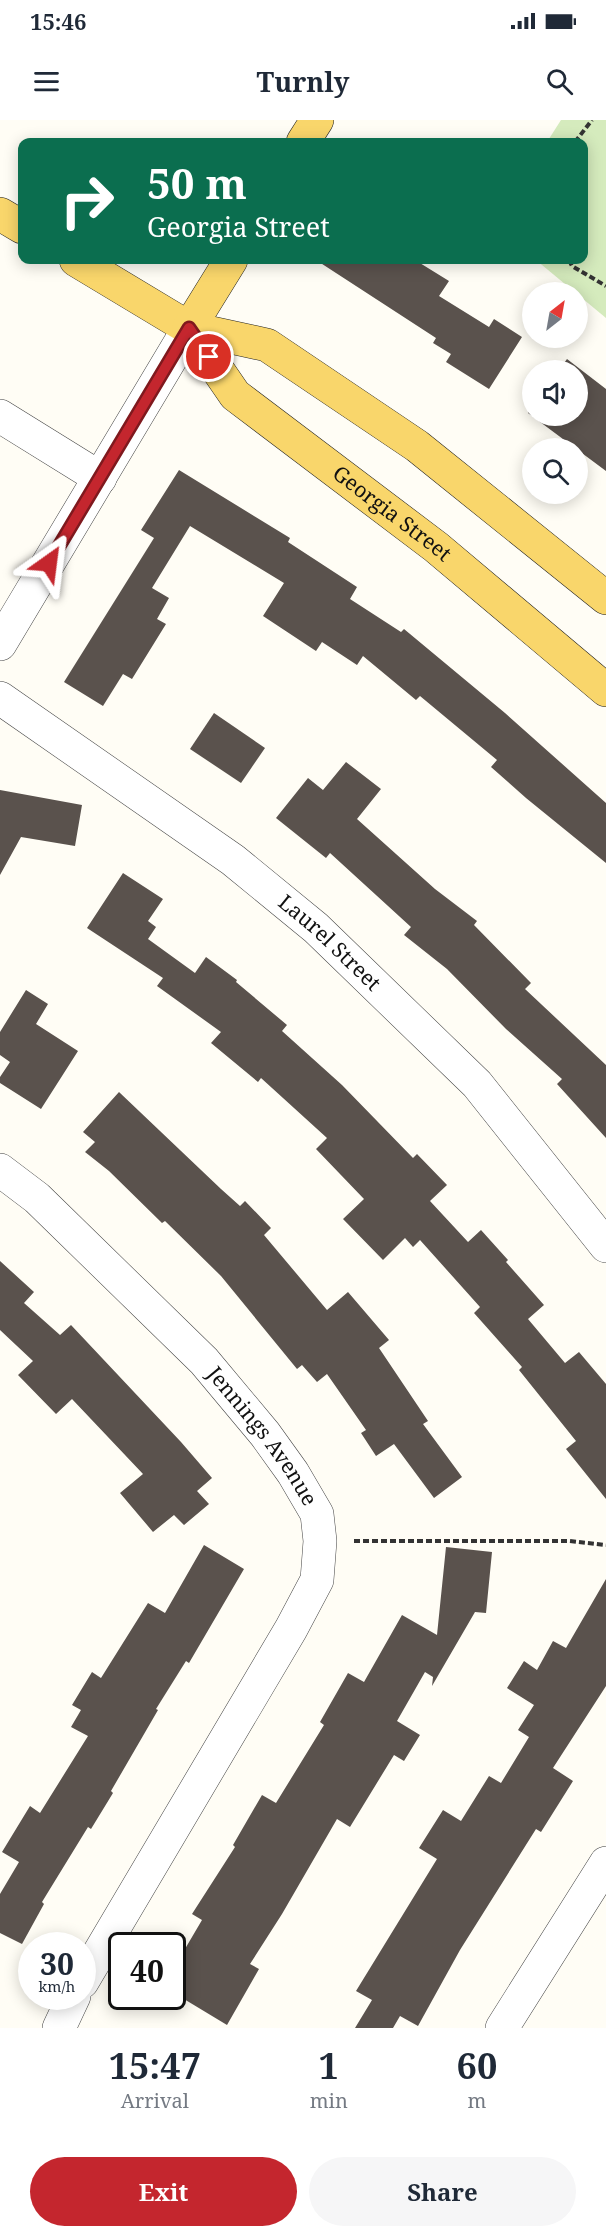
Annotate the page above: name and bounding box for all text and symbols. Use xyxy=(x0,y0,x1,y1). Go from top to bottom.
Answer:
text: 15:46 xyxy=(30,6,86,36)
text: Turnly xyxy=(257,63,349,100)
icon: menu xyxy=(30,65,63,98)
icon: search xyxy=(543,65,576,98)
text: 50 m xyxy=(147,154,247,211)
icon: right xyxy=(48,162,126,240)
text: Georgia Street xyxy=(147,208,330,245)
north arrow xyxy=(522,282,588,348)
map controls xyxy=(522,282,588,504)
pin xyxy=(183,331,234,382)
icon: arrive xyxy=(192,340,225,373)
button: sound xyxy=(522,360,588,426)
button: search xyxy=(522,438,588,504)
street label: Georgia Street xyxy=(327,459,458,567)
position arrow xyxy=(17,531,81,595)
street label: Laurel Street xyxy=(273,888,387,996)
street label: Jennings Avenue xyxy=(201,1359,324,1511)
speed limit sign: 40 xyxy=(108,1932,186,2010)
text: 30 xyxy=(40,1943,74,1984)
text: km/h xyxy=(39,1976,75,1996)
text: 15:47 xyxy=(109,2041,201,2090)
text: 1 xyxy=(319,2041,339,2090)
text: 60 xyxy=(457,2041,497,2090)
text: Arrival xyxy=(121,2087,189,2114)
text: min xyxy=(310,2087,348,2114)
text: m xyxy=(467,2087,486,2114)
button: Exit xyxy=(30,2157,297,2226)
button: Share xyxy=(309,2157,576,2226)

